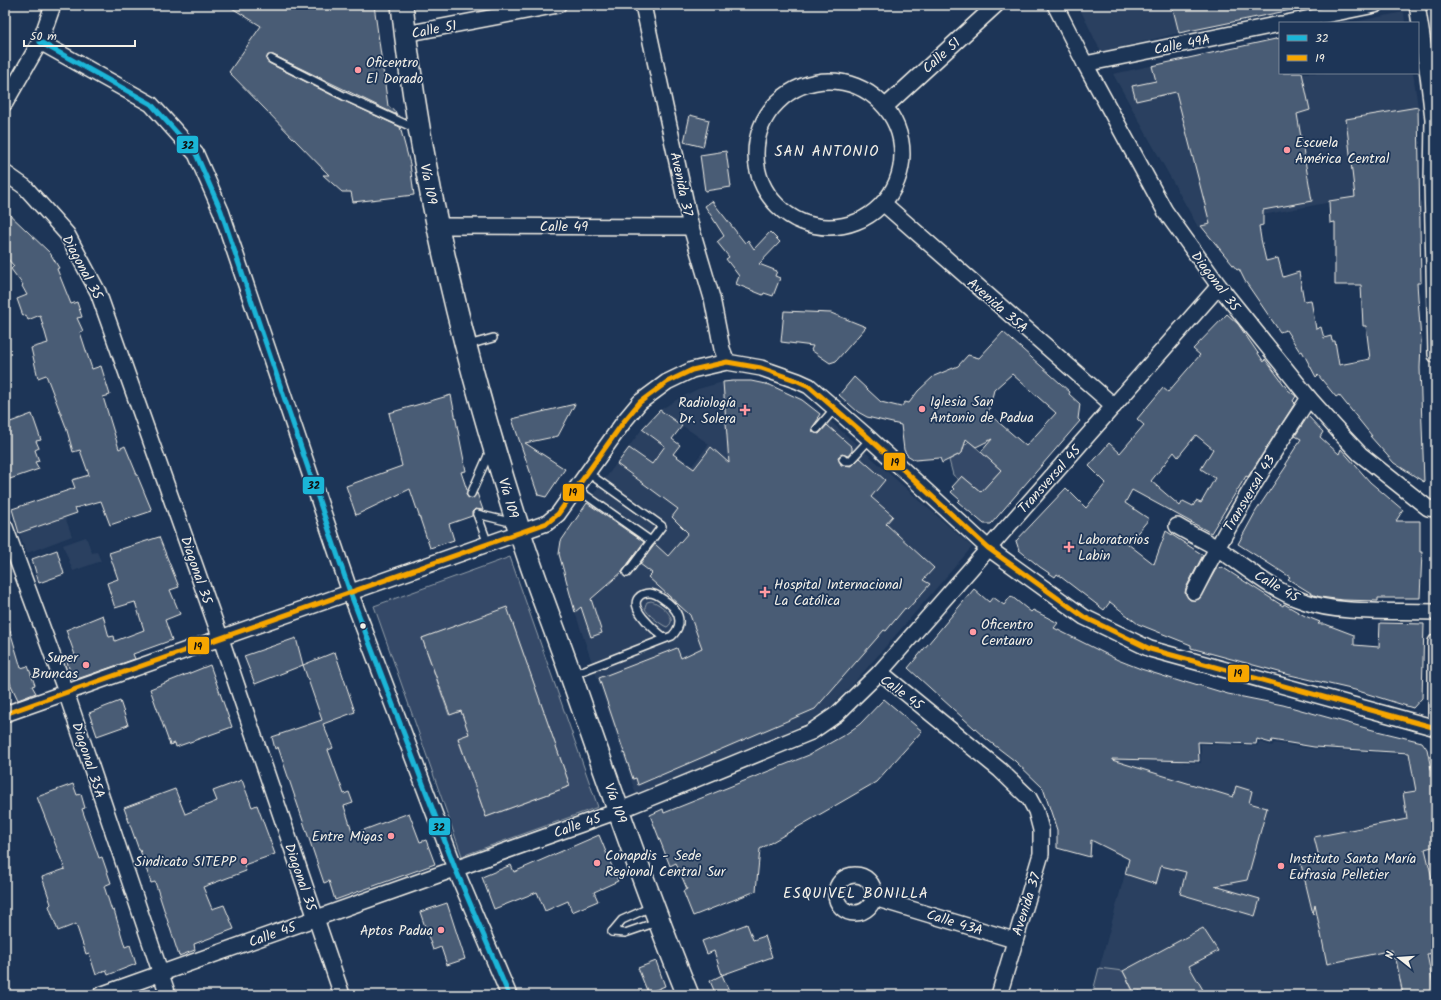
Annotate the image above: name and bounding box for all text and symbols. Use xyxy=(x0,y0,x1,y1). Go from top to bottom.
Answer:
street label: Calle 51 xyxy=(410,15,459,45)
scale bar xyxy=(24,22,135,48)
legend xyxy=(1279,22,1419,74)
text: 50 m xyxy=(30,27,57,46)
street label: Calle 49A xyxy=(1152,29,1212,61)
text: 32 xyxy=(1315,29,1329,48)
street label: Calle 51 xyxy=(917,32,966,79)
text: 19 xyxy=(1315,49,1325,68)
place label: Oficentro El Dorado xyxy=(366,52,423,90)
marker: Oficentro El Dorado xyxy=(353,65,363,75)
place label: Escuela América Central xyxy=(1295,132,1390,170)
line badge: 32 xyxy=(176,135,199,154)
text: 32 xyxy=(181,137,194,155)
district label: SAN ANTONIO xyxy=(775,140,879,164)
marker: Escuela América Central xyxy=(1282,145,1292,155)
street label: Avenida 37 xyxy=(663,150,699,219)
street label: Vía 109 xyxy=(413,162,443,207)
street label: Calle 49 xyxy=(540,216,588,238)
street label: Diagonal 35 xyxy=(56,231,109,305)
street label: Diagonal 35 xyxy=(1185,247,1246,318)
street label: Avenida 35A xyxy=(962,273,1033,339)
place label: Iglesia San Antonio de Padua xyxy=(930,391,1034,429)
place label: Radiología Dr. Solera xyxy=(678,392,736,430)
marker: Radiología Dr. Solera xyxy=(739,404,751,416)
marker: Iglesia San Antonio de Padua xyxy=(917,404,927,414)
street label: Transversal 45 xyxy=(1013,439,1088,519)
street label: Transversal 43 xyxy=(1218,451,1281,536)
line badge: 19 xyxy=(883,452,906,471)
text: 19 xyxy=(891,454,900,472)
street label: Vía 109 xyxy=(492,475,524,521)
line badge: 32 xyxy=(302,476,325,495)
text: 32 xyxy=(307,477,320,495)
line badge: 19 xyxy=(562,483,585,502)
text: 19 xyxy=(569,484,578,502)
place label: Laboratorios Labin xyxy=(1078,529,1149,567)
street label: Diagonal 35 xyxy=(174,533,218,609)
marker: Laboratorios Labin xyxy=(1063,541,1075,553)
street label: Calle 45 xyxy=(1250,565,1304,609)
place label: Hospital Internacional La Católica xyxy=(774,574,903,612)
marker: Hospital Internacional La Católica xyxy=(759,586,771,598)
place label: Oficentro Centauro xyxy=(981,614,1033,652)
unlabelled marker xyxy=(358,621,368,631)
marker: Oficentro Centauro xyxy=(968,627,978,637)
line badge: 19 xyxy=(187,636,210,655)
text: 19 xyxy=(194,638,203,656)
place label: Super Bruncas xyxy=(31,647,79,685)
marker: Super Bruncas xyxy=(81,660,91,670)
line badge: 19 xyxy=(1227,664,1250,683)
text: 19 xyxy=(1234,665,1243,683)
street label: Calle 45 xyxy=(875,670,929,717)
street label: Diagonal 35A xyxy=(65,719,111,801)
street label: Vía 109 xyxy=(598,780,632,827)
street label: Calle 45 xyxy=(551,807,605,844)
line badge: 32 xyxy=(428,817,451,836)
text: 32 xyxy=(432,819,445,837)
place label: Entre Migas xyxy=(312,826,383,848)
marker: Entre Migas xyxy=(386,831,396,841)
street label: Diagonal 35 xyxy=(278,840,322,916)
place label: Conapdis - Sede Regional Central Sur xyxy=(605,845,727,883)
place label: Instituto Santa María Eufrasia Pelletier xyxy=(1289,848,1416,886)
place label: Sindicato SITEPP xyxy=(135,851,236,873)
marker: Sindicato SITEPP xyxy=(239,856,249,866)
marker: Conapdis - Sede Regional Central Sur xyxy=(592,858,602,868)
marker: Instituto Santa María Eufrasia Pelletier xyxy=(1276,861,1286,871)
street label: Avenida 37 xyxy=(1006,869,1048,939)
district label: ESQUIVEL BONILLA xyxy=(783,882,929,906)
street label: Calle 43A xyxy=(924,904,986,942)
street label: Calle 45 xyxy=(246,916,300,954)
place label: Aptos Padua xyxy=(360,920,433,942)
marker: Aptos Padua xyxy=(436,925,446,935)
north arrow xyxy=(1379,938,1419,978)
text: N xyxy=(1381,949,1400,961)

